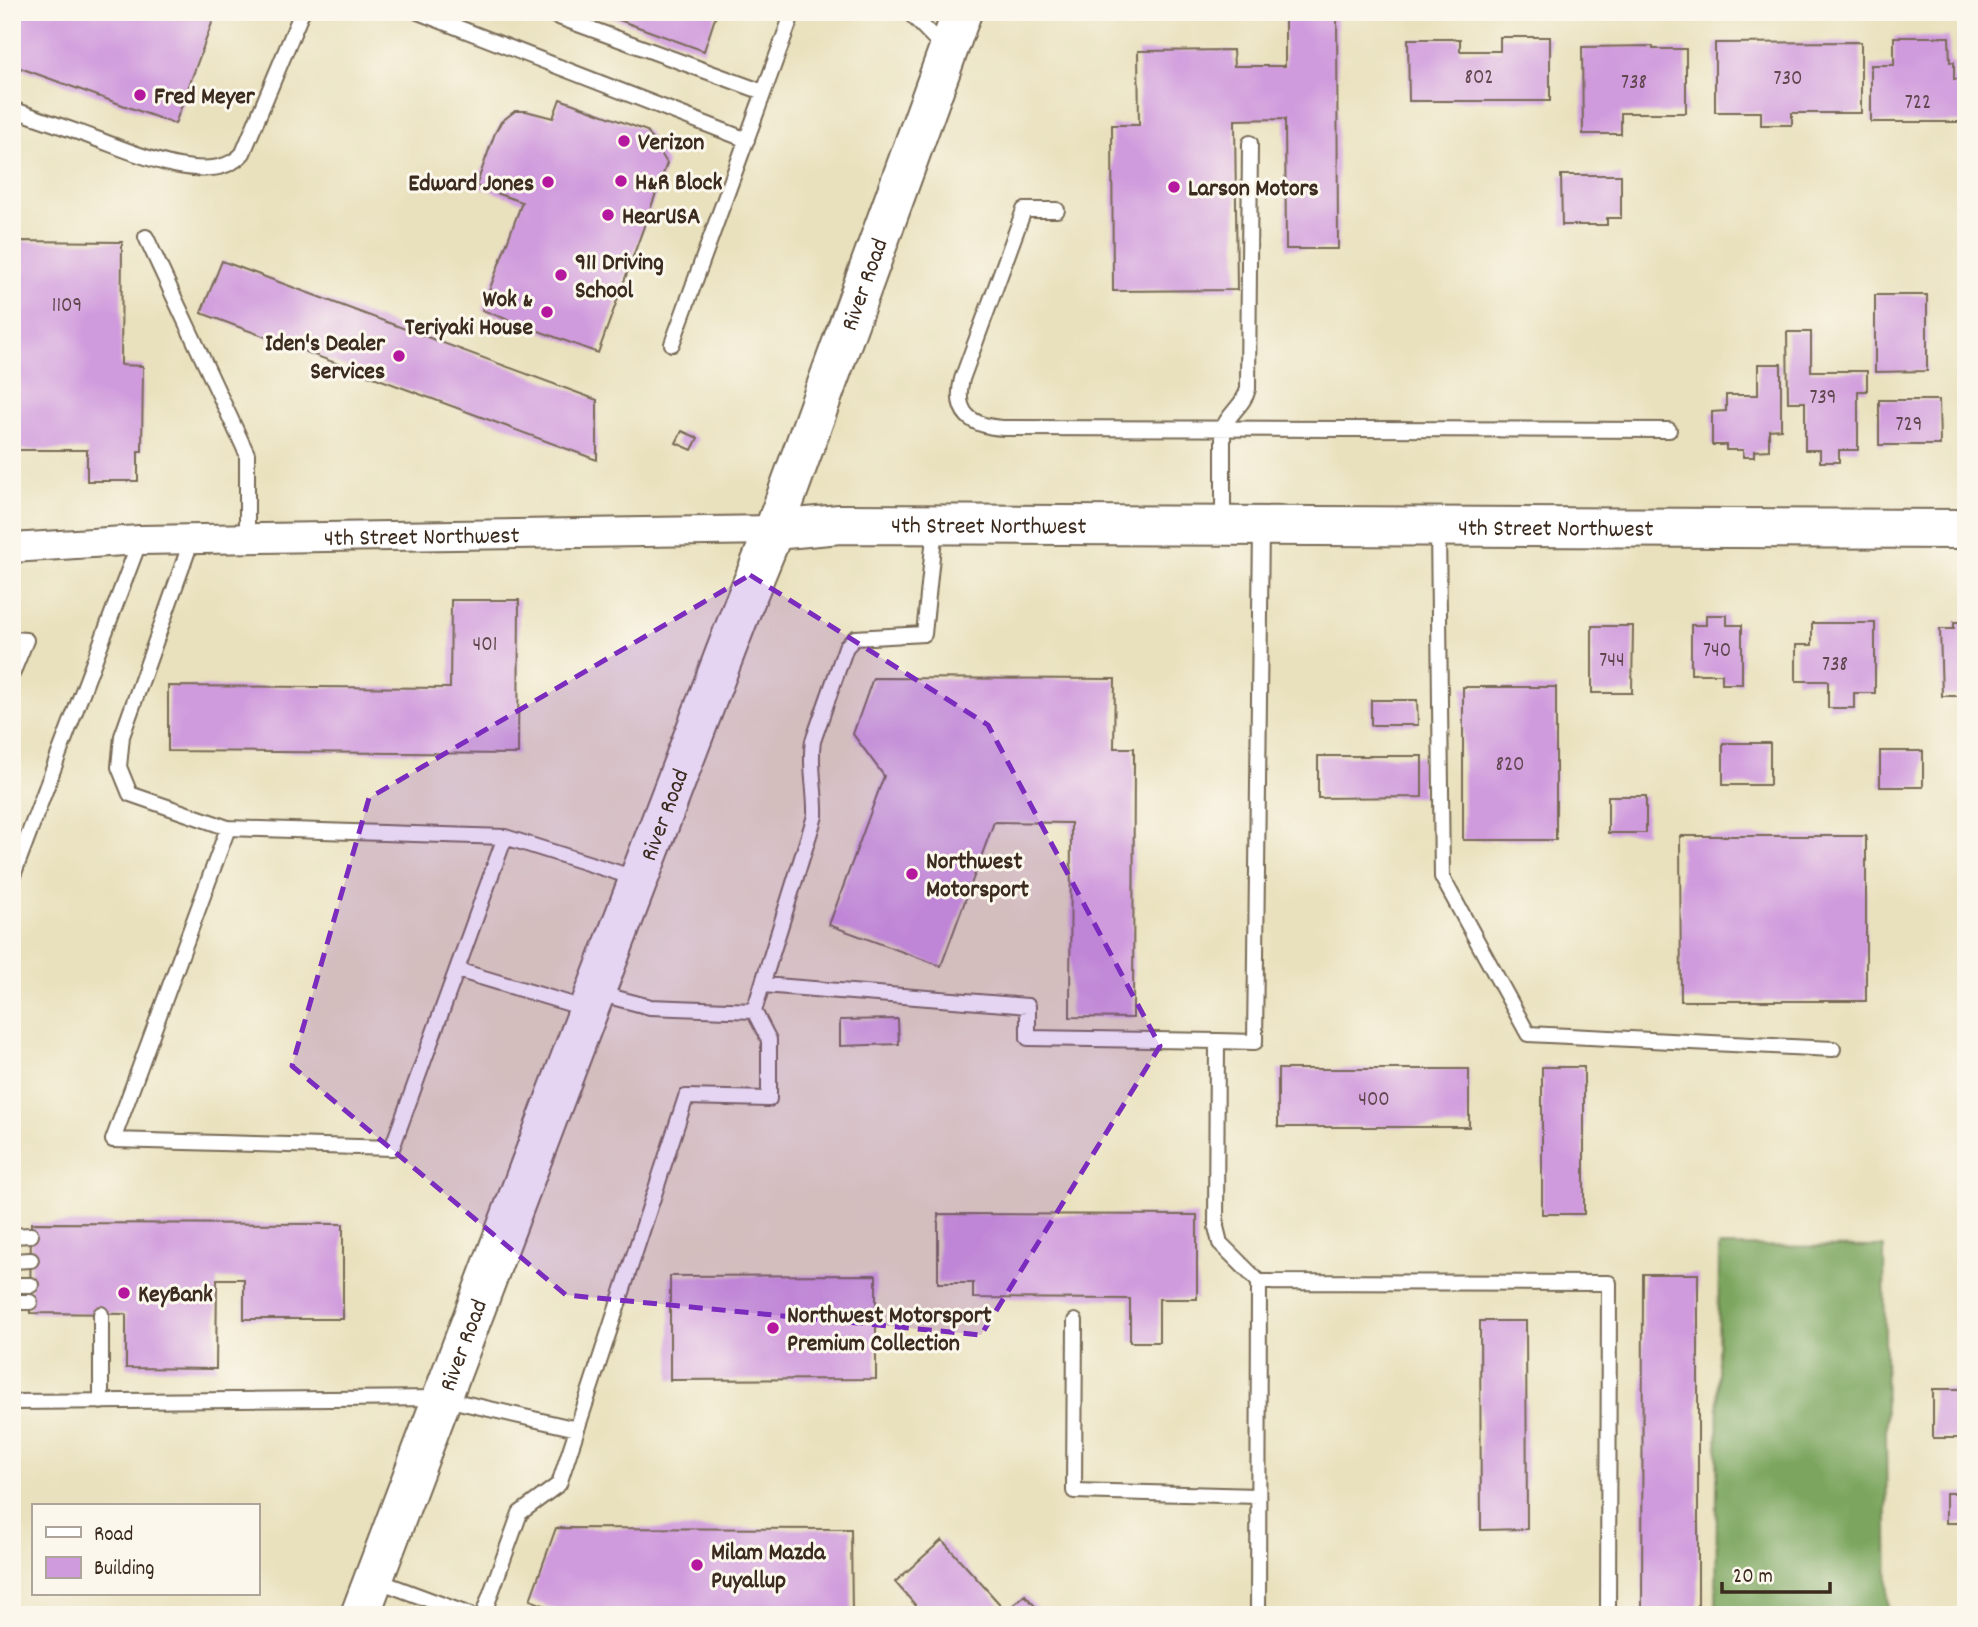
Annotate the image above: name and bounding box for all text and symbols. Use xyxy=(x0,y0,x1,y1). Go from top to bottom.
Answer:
house number: 802 xyxy=(1464,64,1494,94)
house number: 730 xyxy=(1774,65,1802,95)
house number: 738 xyxy=(1621,69,1647,99)
place label: Fred Meyer xyxy=(154,81,256,115)
marker: Fred Meyer xyxy=(132,87,148,103)
house number: 722 xyxy=(1905,89,1931,119)
place label: Verizon xyxy=(638,127,704,161)
marker: Verizon xyxy=(616,133,632,149)
place label: H&R Block xyxy=(635,167,722,201)
place label: Edward Jones xyxy=(408,168,534,202)
marker: H&R Block xyxy=(613,173,629,189)
place label: Larson Motors xyxy=(1188,173,1319,207)
marker: Edward Jones xyxy=(540,174,556,190)
marker: Larson Motors xyxy=(1166,179,1182,195)
place label: HearUSA xyxy=(622,201,700,235)
marker: HearUSA xyxy=(600,207,616,223)
street label: River Road xyxy=(834,234,898,336)
place label: 911 Driving School xyxy=(575,247,664,309)
marker: 911 Driving School xyxy=(553,267,569,283)
place label: Wok & Teriyaki House xyxy=(405,284,533,346)
house number: 1109 xyxy=(52,292,82,322)
marker: Wok & Teriyaki House xyxy=(539,304,555,320)
place label: Iden's Dealer Services xyxy=(265,328,386,390)
marker: Iden's Dealer Services xyxy=(391,348,407,364)
house number: 739 xyxy=(1810,384,1837,414)
house number: 729 xyxy=(1896,411,1922,441)
street label: 4th Street Northwest xyxy=(891,510,1087,545)
street label: 4th Street Northwest xyxy=(1458,513,1654,548)
street label: 4th Street Northwest xyxy=(324,520,520,557)
house number: 401 xyxy=(473,631,497,661)
house number: 740 xyxy=(1703,637,1731,667)
house number: 744 xyxy=(1599,647,1625,677)
house number: 738 xyxy=(1822,651,1848,681)
house number: 820 xyxy=(1495,751,1525,781)
street label: River Road xyxy=(633,765,699,867)
place label: Northwest Motorsport xyxy=(926,846,1029,908)
marker: Northwest Motorsport xyxy=(904,866,920,882)
house number: 400 xyxy=(1358,1086,1390,1116)
place label: KeyBank xyxy=(138,1279,213,1313)
marker: KeyBank xyxy=(116,1285,132,1301)
street label: River Road xyxy=(432,1295,498,1397)
place label: Northwest Motorsport Premium Collection xyxy=(787,1300,992,1362)
marker: Northwest Motorsport Premium Collection xyxy=(765,1320,781,1336)
legend xyxy=(32,1504,259,1596)
text: Road xyxy=(94,1521,133,1551)
place label: Milam Mazda Puyallup xyxy=(711,1537,826,1599)
scale bar xyxy=(1722,1550,1831,1594)
text: Building xyxy=(94,1555,154,1585)
marker: Milam Mazda Puyallup xyxy=(689,1557,705,1573)
text: 20 m xyxy=(1733,1563,1773,1593)

